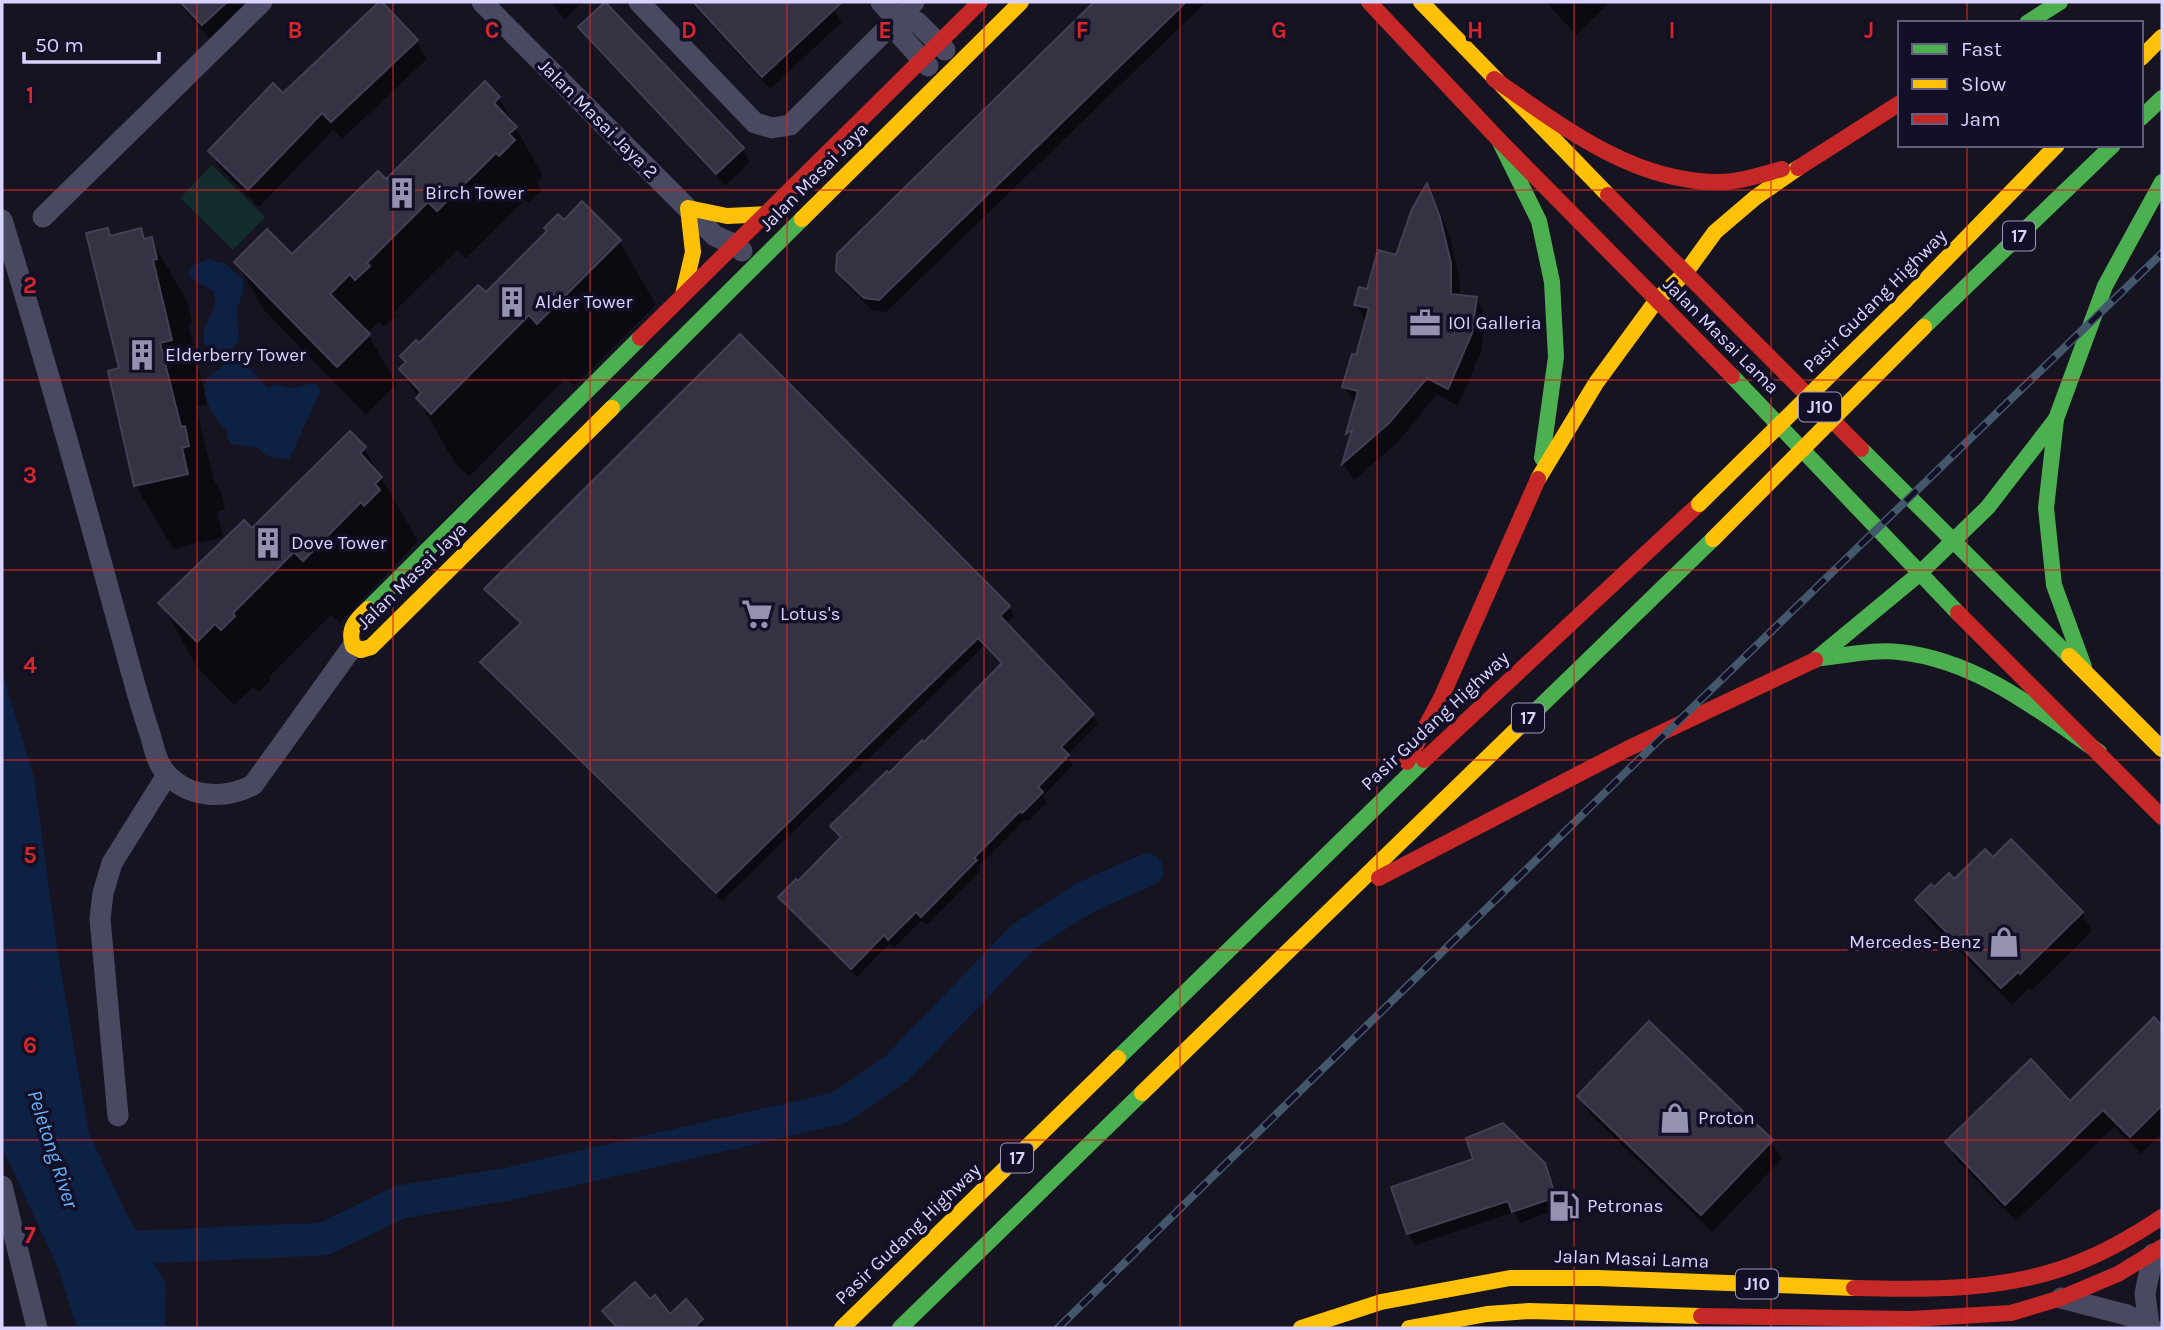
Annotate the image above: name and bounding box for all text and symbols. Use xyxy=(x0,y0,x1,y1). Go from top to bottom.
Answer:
text: B xyxy=(288,17,302,44)
text: C xyxy=(485,17,499,44)
text: D xyxy=(681,17,697,44)
text: E xyxy=(878,17,892,44)
text: F xyxy=(1076,17,1088,44)
text: G xyxy=(1271,17,1287,44)
text: H xyxy=(1467,17,1483,44)
text: I xyxy=(1668,17,1676,44)
text: J xyxy=(1864,17,1874,44)
scale bar xyxy=(24,21,159,65)
legend xyxy=(1898,21,2143,147)
text: 50 m xyxy=(35,33,84,57)
text: Fast xyxy=(1961,37,2002,61)
street label: Jalan Masai Jaya 2 xyxy=(534,55,662,183)
text: Slow xyxy=(1961,72,2006,96)
text: 1 xyxy=(26,82,34,109)
text: Jam xyxy=(1961,107,2001,131)
street label: Jalan Masai Jaya xyxy=(755,118,873,236)
building icon: Birch Tower xyxy=(385,176,419,210)
place label: Birch Tower xyxy=(425,182,524,204)
road number: 17 xyxy=(2003,222,2035,250)
street label: Pasir Gudang Highway xyxy=(1799,225,1951,377)
text: 2 xyxy=(23,272,37,299)
street label: Jalan Masai Lama xyxy=(1659,274,1783,398)
building icon: Alder Tower xyxy=(495,285,529,319)
place label: Alder Tower xyxy=(535,291,633,313)
office icon: IOI Galleria xyxy=(1408,306,1442,340)
place label: IOI Galleria xyxy=(1448,312,1542,334)
building icon: Elderberry Tower xyxy=(125,338,159,372)
place label: Elderberry Tower xyxy=(165,344,306,366)
road number: J10 xyxy=(1799,393,1841,422)
text: 3 xyxy=(23,462,37,489)
street label: Jalan Masai Jaya xyxy=(352,518,472,634)
building icon: Dove Tower xyxy=(251,526,285,560)
place label: Dove Tower xyxy=(291,532,387,554)
supermarket icon: Lotus's xyxy=(740,597,774,631)
place label: Lotus's xyxy=(780,603,840,625)
street label: Pasir Gudang Highway xyxy=(1357,647,1513,795)
text: 4 xyxy=(23,652,37,679)
road number: 17 xyxy=(1512,704,1544,732)
text: 5 xyxy=(23,842,37,869)
shop icon: Mercedes-Benz xyxy=(1987,925,2021,959)
place label: Mercedes-Benz xyxy=(1849,931,1981,953)
text: 6 xyxy=(23,1032,37,1059)
water label: Peletong River xyxy=(23,1087,84,1212)
shop icon: Proton xyxy=(1658,1101,1692,1135)
place label: Proton xyxy=(1698,1107,1755,1129)
road number: 17 xyxy=(1001,1143,1033,1172)
street label: Pasir Gudang Highway xyxy=(831,1159,985,1309)
fuel station icon: Petronas xyxy=(1547,1189,1581,1223)
place label: Petronas xyxy=(1587,1195,1664,1217)
text: 7 xyxy=(24,1222,36,1249)
street label: Jalan Masai Lama xyxy=(1554,1245,1710,1273)
road number: J10 xyxy=(1736,1269,1778,1298)

